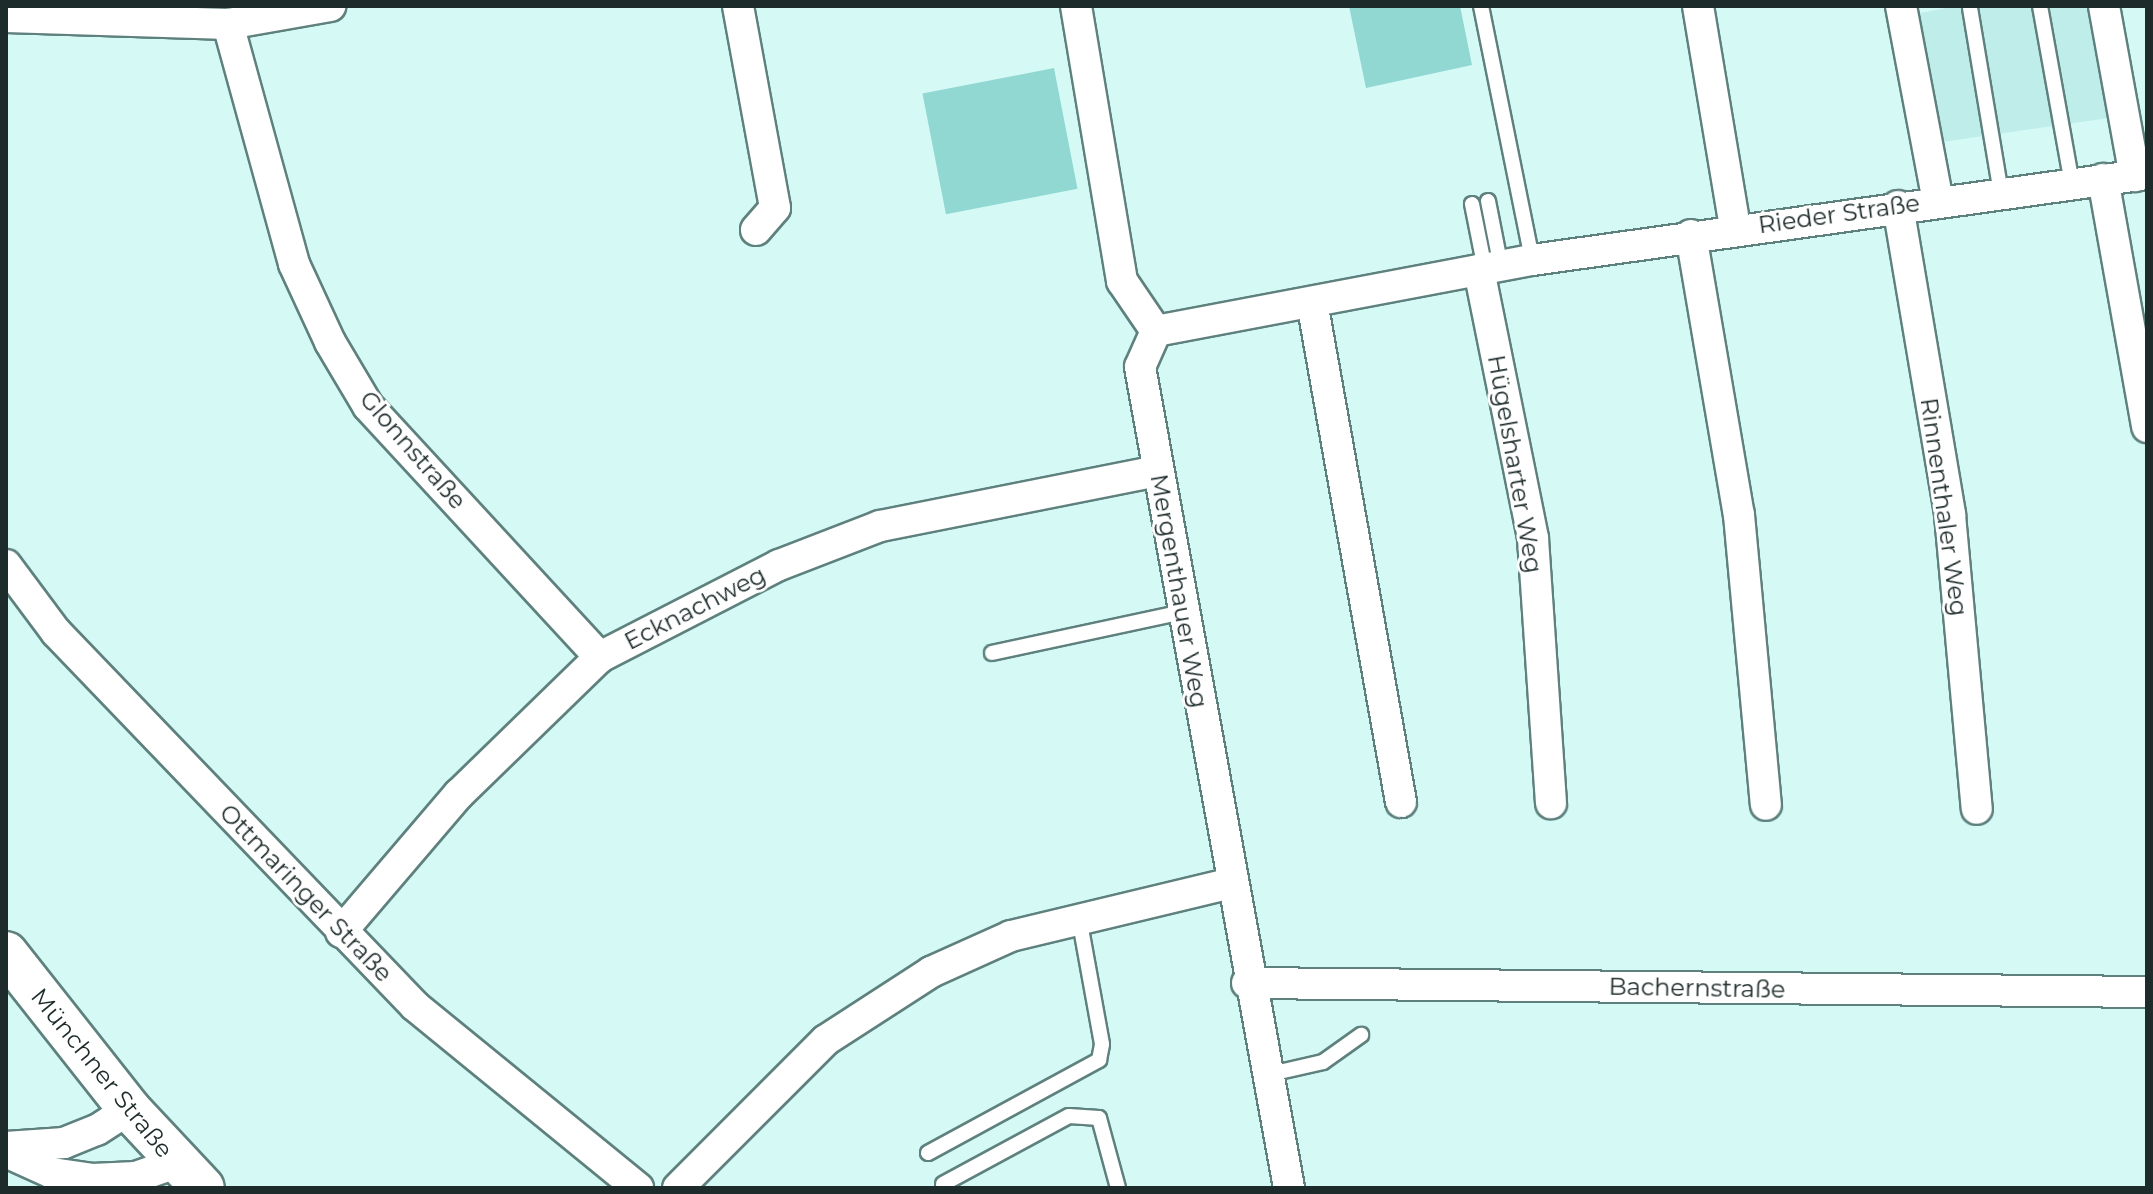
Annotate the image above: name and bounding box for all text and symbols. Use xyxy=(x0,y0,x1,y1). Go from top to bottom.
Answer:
street label: Rieder Straße xyxy=(1756,188,1922,240)
street label: Hügelsharter Weg xyxy=(1482,353,1548,575)
street label: Glonnstraße xyxy=(354,385,472,515)
street label: Rinnenthaler Weg xyxy=(1914,396,1974,618)
street label: Mergenthauer Weg xyxy=(1144,472,1214,710)
street label: Ecknachweg xyxy=(620,560,770,656)
street label: Ottmaringer Straße xyxy=(214,798,398,988)
street label: Bachernstraße xyxy=(1608,972,1786,1004)
street label: Münchner Straße xyxy=(25,983,179,1163)

